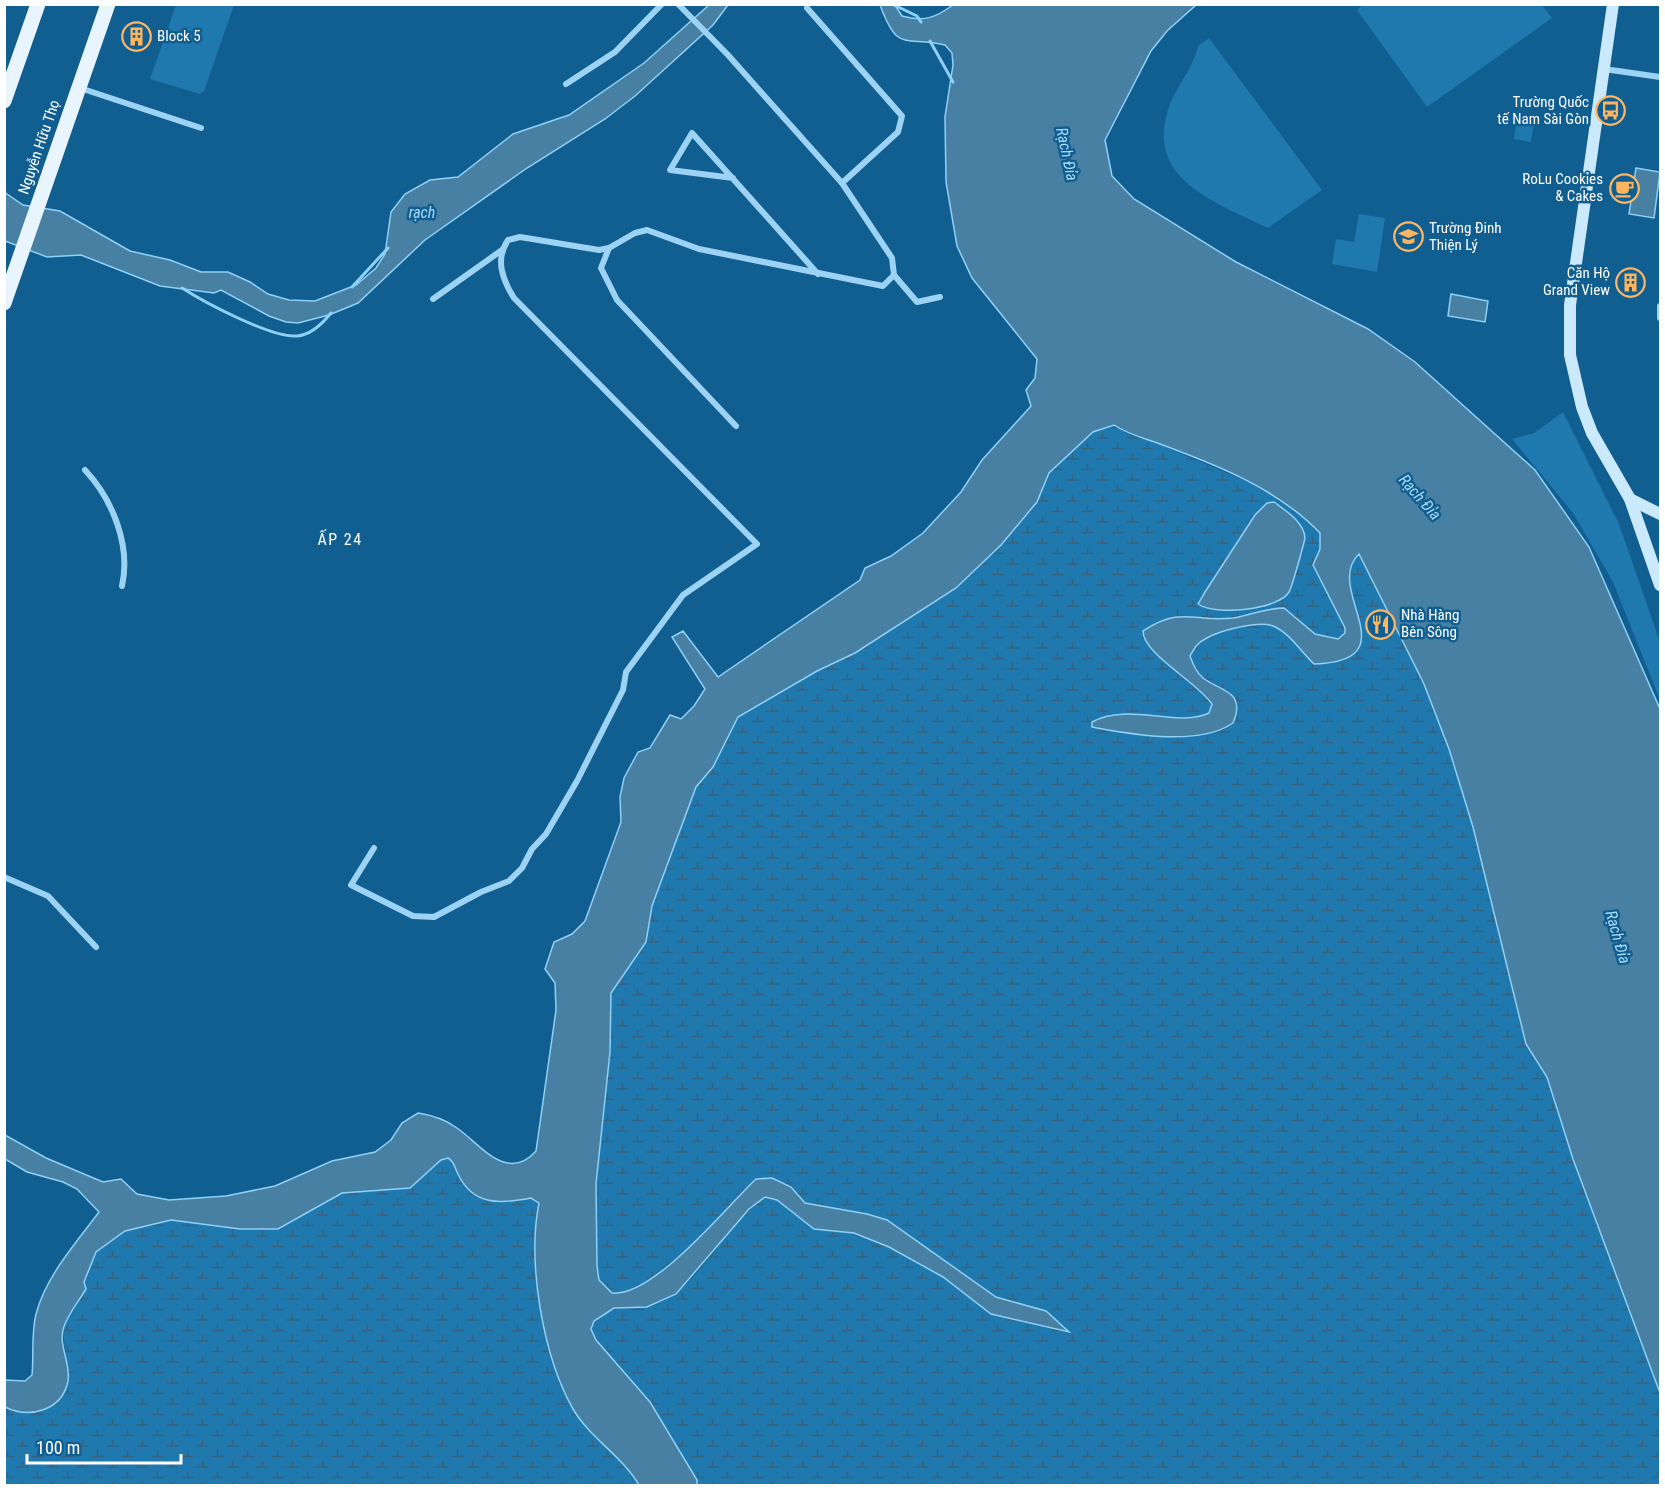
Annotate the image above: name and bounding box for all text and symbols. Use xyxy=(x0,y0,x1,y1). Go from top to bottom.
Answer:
building icon: Block 5 xyxy=(120,20,152,52)
place label: Block 5 xyxy=(157,27,201,45)
place label: Trường Quốc tế Nam Sài Gòn xyxy=(1497,93,1589,128)
bus stop icon: Trường Quốc tế Nam Sài Gòn xyxy=(1594,95,1626,127)
street label: Nguyễn Hữu Thọ xyxy=(14,98,64,196)
water label: Rạch Đỉa xyxy=(1052,126,1082,182)
place label: RoLu Cookies & Cakes xyxy=(1522,170,1603,205)
cafe icon: RoLu Cookies & Cakes xyxy=(1608,172,1640,204)
water label: rạch xyxy=(409,203,435,222)
place label: Trường Đinh Thiện Lý xyxy=(1429,219,1501,254)
school or university icon: Trường Đinh Thiện Lý xyxy=(1392,221,1424,253)
place label: Căn Hộ Grand View xyxy=(1543,264,1610,299)
building icon: Căn Hộ Grand View xyxy=(1615,266,1647,298)
water label: Rạch Đỉa xyxy=(1395,470,1445,524)
district label: ẤP 24 xyxy=(317,528,363,549)
place label: Nhà Hàng Bên Sông xyxy=(1401,606,1459,641)
restaurant icon: Nhà Hàng Bên Sông xyxy=(1364,608,1396,640)
water label: Rạch Đỉa xyxy=(1601,908,1635,966)
scale bar xyxy=(27,1427,182,1465)
text: 100 m xyxy=(36,1437,80,1458)

